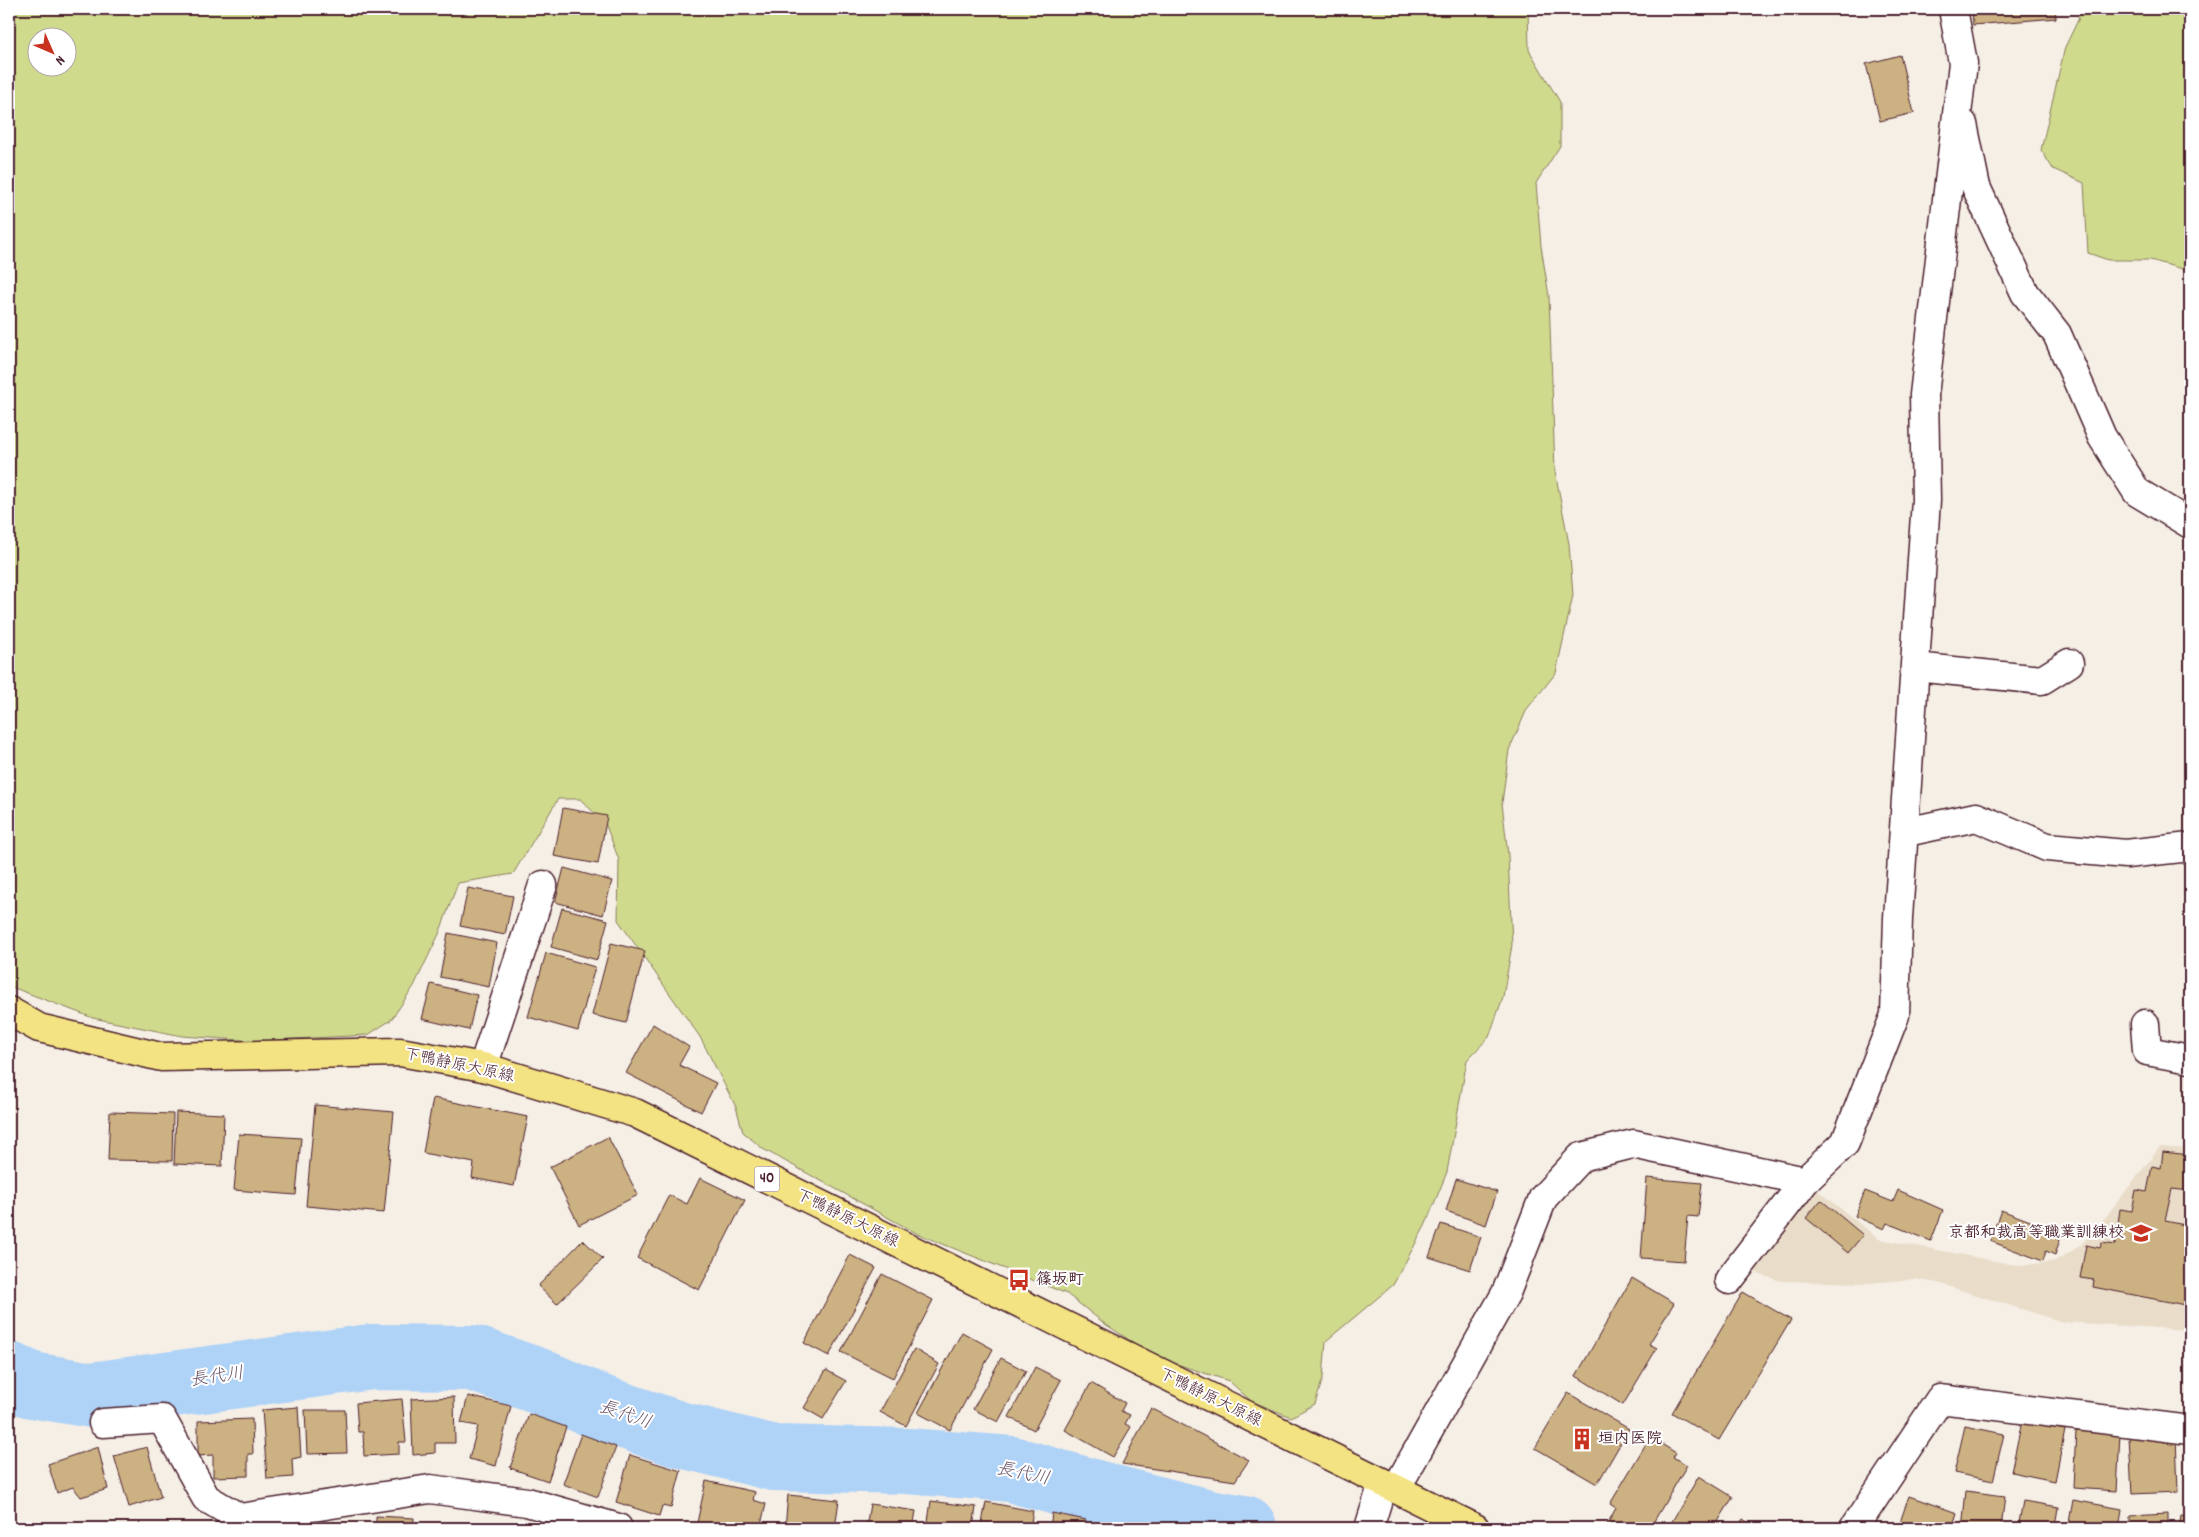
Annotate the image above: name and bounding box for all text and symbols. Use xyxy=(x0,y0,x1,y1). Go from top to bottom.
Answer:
north arrow xyxy=(28,28,78,78)
text: N xyxy=(50,50,69,69)
street label: 下鴨静原大原線 xyxy=(402,1043,516,1089)
road number: 40 xyxy=(754,1166,780,1192)
street label: 下鴨静原大原線 xyxy=(792,1184,902,1254)
school or university icon: 京都和裁高等職業訓練校 xyxy=(2128,1220,2154,1246)
place label: 京都和裁高等職業訓練校 xyxy=(1948,1222,2124,1245)
bus stop icon: 篠坂町 xyxy=(1006,1267,1032,1293)
place label: 篠坂町 xyxy=(1036,1269,1084,1292)
water label: 長代川 xyxy=(189,1362,245,1394)
street label: 下鴨静原大原線 xyxy=(1155,1363,1265,1433)
water label: 長代川 xyxy=(595,1395,655,1437)
building icon: 垣内医院 xyxy=(1569,1426,1595,1452)
place label: 垣内医院 xyxy=(1598,1428,1662,1451)
water label: 長代川 xyxy=(994,1457,1052,1493)

